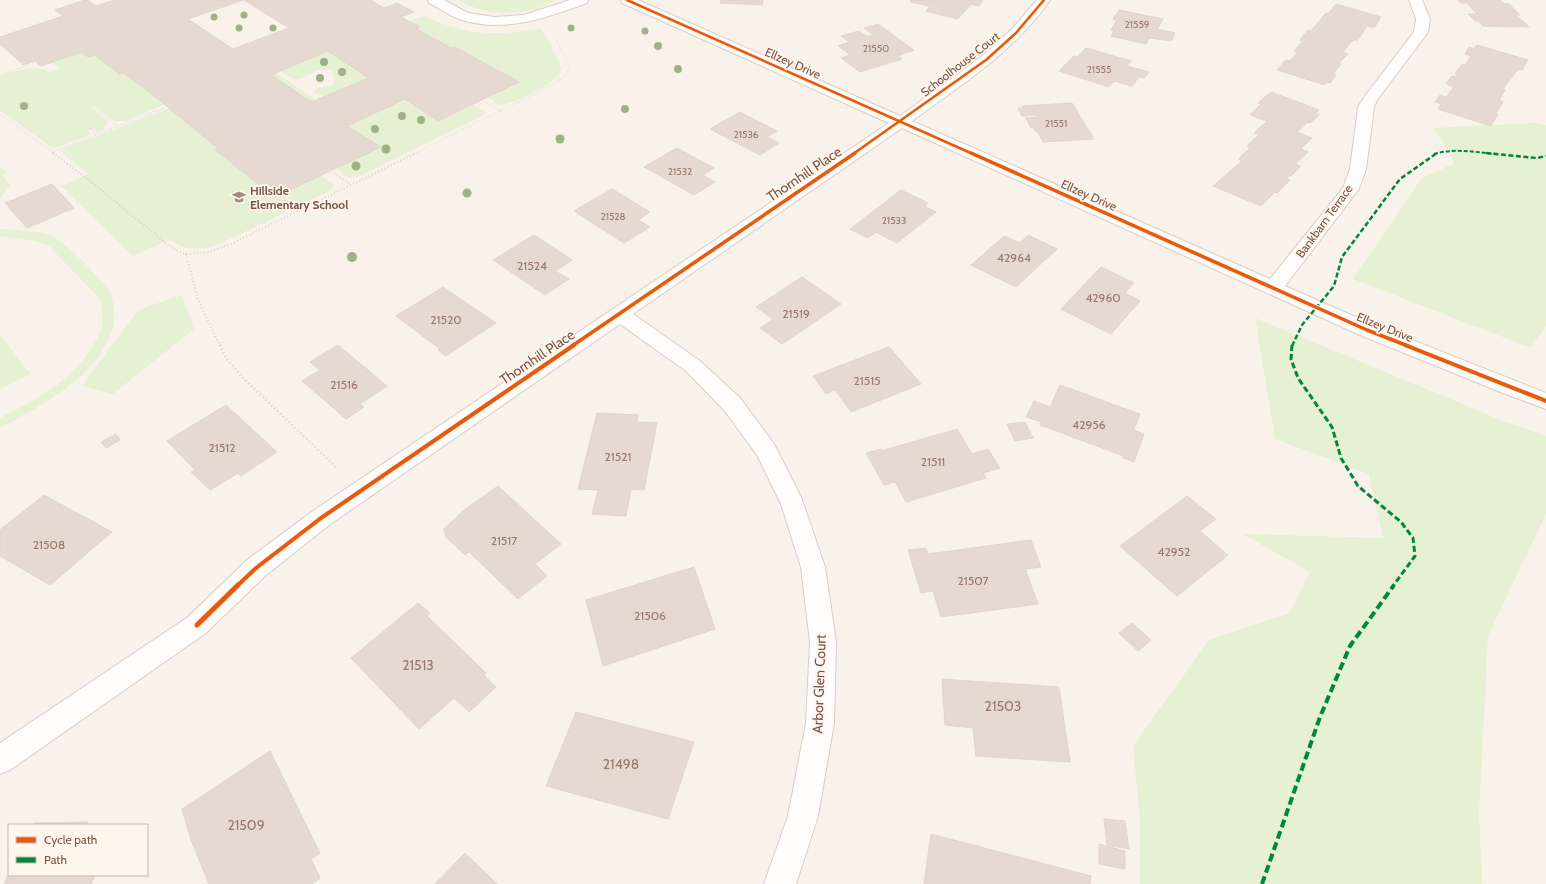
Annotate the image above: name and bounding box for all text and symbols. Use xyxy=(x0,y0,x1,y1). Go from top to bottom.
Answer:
house number: 21559 xyxy=(1124,18,1150,31)
street label: Schoolhouse Court xyxy=(917,28,1003,100)
house number: 21550 xyxy=(863,42,889,55)
street label: Ellzey Drive xyxy=(763,44,823,82)
house number: 21555 xyxy=(1087,63,1111,76)
house number: 21551 xyxy=(1045,117,1067,130)
house number: 21536 xyxy=(733,128,759,141)
street label: Thornhill Place xyxy=(763,142,845,206)
house number: 21532 xyxy=(668,165,692,178)
street label: Ellzey Drive xyxy=(1059,176,1119,214)
street label: Bankbarn Terrace xyxy=(1292,181,1356,261)
place label: Hillside Elementary School xyxy=(250,183,348,212)
school or university icon: Hillside Elementary School xyxy=(231,189,247,205)
house number: 21528 xyxy=(600,210,626,223)
house number: 21533 xyxy=(882,214,906,227)
house number: 42964 xyxy=(997,250,1031,265)
house number: 21524 xyxy=(517,258,547,273)
house number: 42960 xyxy=(1085,290,1121,305)
house number: 21519 xyxy=(782,306,810,321)
street label: Ellzey Drive xyxy=(1355,309,1415,345)
house number: 21520 xyxy=(430,312,462,327)
street label: Thornhill Place xyxy=(496,325,578,389)
house number: 21515 xyxy=(853,373,881,388)
house number: 21516 xyxy=(330,377,358,392)
house number: 42956 xyxy=(1072,417,1106,432)
house number: 21512 xyxy=(209,440,235,455)
house number: 21521 xyxy=(605,449,631,464)
house number: 21511 xyxy=(921,454,945,469)
house number: 21517 xyxy=(491,533,517,548)
house number: 21508 xyxy=(33,537,65,552)
house number: 42952 xyxy=(1158,544,1190,559)
house number: 21507 xyxy=(958,573,988,588)
house number: 21506 xyxy=(634,608,666,623)
street label: Arbor Glen Court xyxy=(808,634,830,734)
house number: 21513 xyxy=(402,656,434,674)
house number: 21503 xyxy=(985,697,1021,715)
house number: 21498 xyxy=(603,755,639,773)
house number: 21509 xyxy=(227,816,265,834)
legend xyxy=(8,824,148,876)
text: Cycle path xyxy=(44,832,97,847)
text: Path xyxy=(44,852,67,867)

